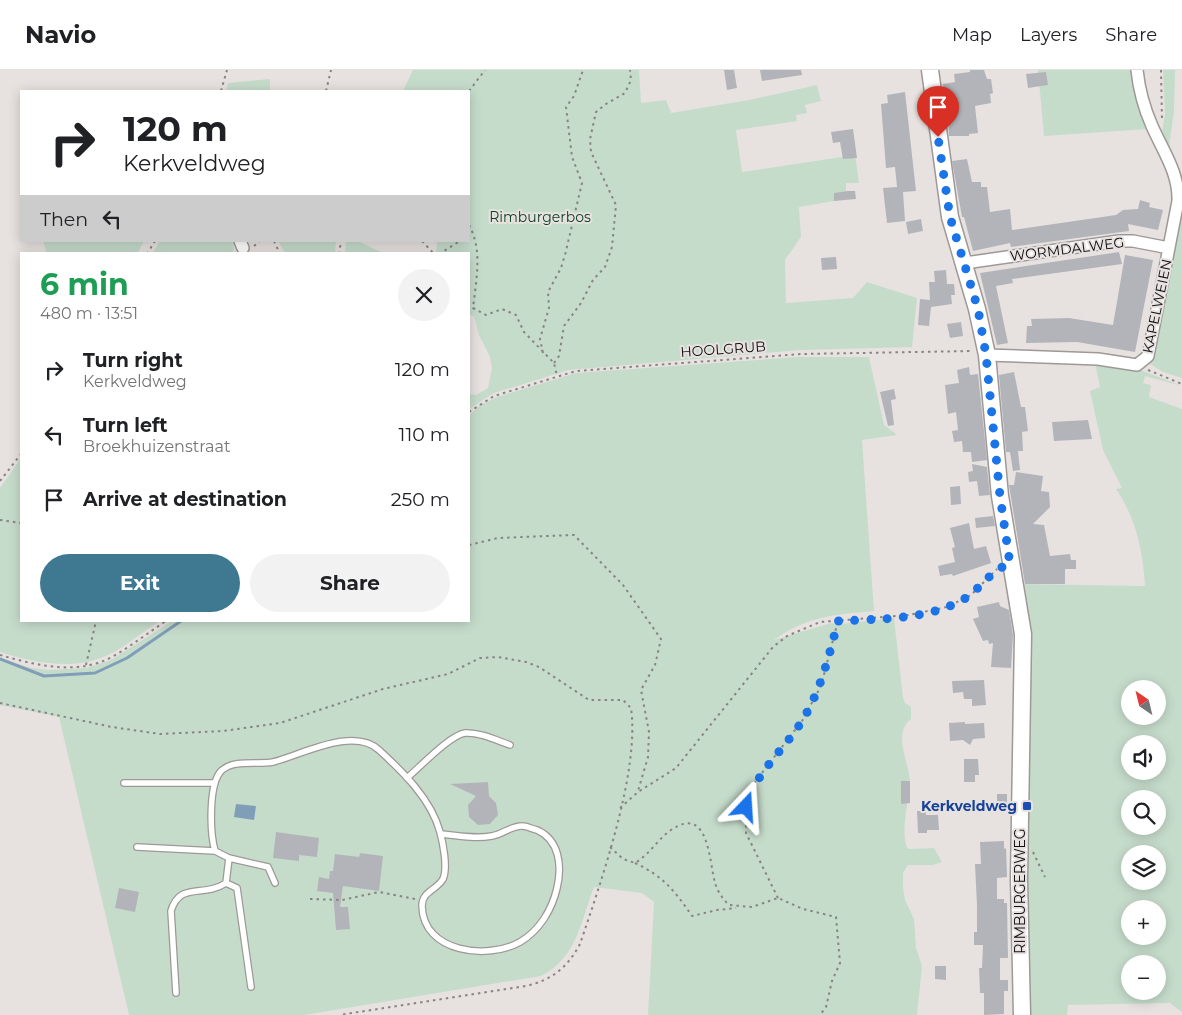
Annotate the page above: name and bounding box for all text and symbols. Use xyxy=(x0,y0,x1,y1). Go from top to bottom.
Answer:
text: Navio xyxy=(25,20,96,49)
text: Map xyxy=(952,24,992,46)
text: Layers xyxy=(1020,24,1077,46)
text: Share xyxy=(1105,24,1157,46)
pin xyxy=(917,86,959,137)
icon: arrive xyxy=(924,93,952,121)
text: 120 m xyxy=(123,107,228,150)
icon: right xyxy=(40,110,105,175)
text: Kerkveldweg xyxy=(123,150,266,177)
icon: left xyxy=(98,205,126,233)
text: Then xyxy=(40,208,88,231)
park label: Rimburgerbos xyxy=(489,208,591,226)
street label: WORMDALWEG xyxy=(1009,233,1125,265)
street label: KAPELWEIEN xyxy=(1138,257,1176,355)
text: 6 min xyxy=(40,266,129,303)
button: close xyxy=(398,269,450,321)
text: 480 m · 13:51 xyxy=(40,304,138,323)
street label: HOOLGRUB xyxy=(680,337,766,361)
text: Turn right xyxy=(83,349,183,372)
icon: right xyxy=(40,356,68,384)
text: 120 m xyxy=(395,358,450,381)
text: Kerkveldweg xyxy=(83,372,187,391)
text: Turn left xyxy=(83,414,168,437)
icon: left xyxy=(40,421,68,449)
text: 110 m xyxy=(399,423,450,446)
text: Broekhuizenstraat xyxy=(83,437,230,456)
icon: arrive xyxy=(40,486,68,514)
text: Arrive at destination xyxy=(83,488,287,511)
text: 250 m xyxy=(391,488,450,511)
button: Exit xyxy=(40,554,240,612)
button: Share xyxy=(250,554,450,612)
north arrow xyxy=(1121,680,1166,725)
map controls xyxy=(1121,680,1166,1000)
button: sound xyxy=(1121,735,1166,780)
position arrow xyxy=(719,780,771,832)
button: search xyxy=(1121,790,1166,835)
place label: Kerkveldweg xyxy=(921,797,1017,815)
marker: Kerkveldweg xyxy=(1021,800,1033,812)
street label: RIMBURGERWEG xyxy=(1011,828,1029,954)
button: layers xyxy=(1121,845,1166,890)
button: + xyxy=(1121,900,1166,945)
button: − xyxy=(1121,955,1166,1000)

